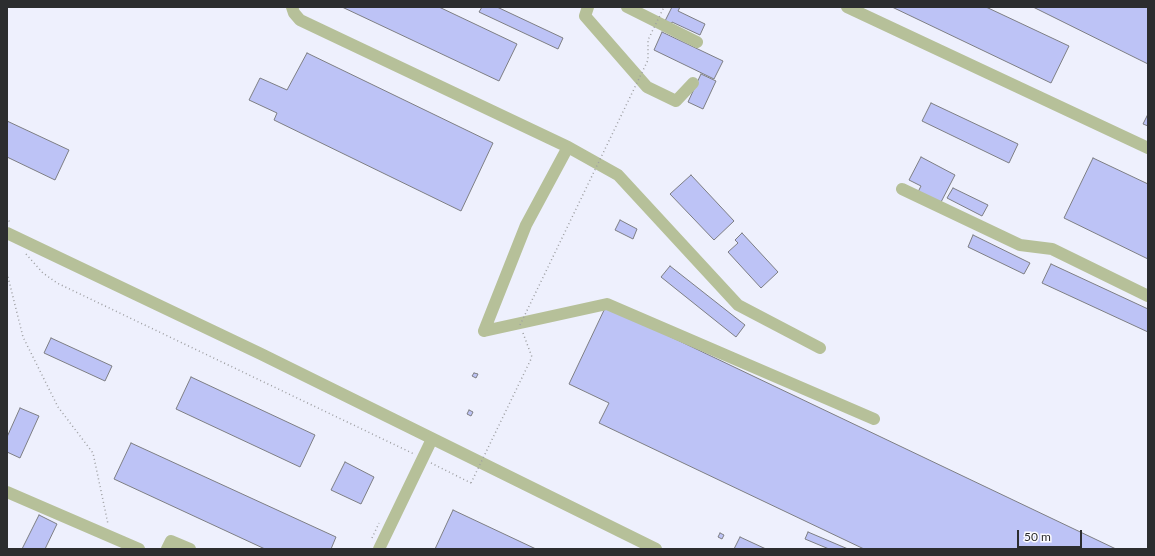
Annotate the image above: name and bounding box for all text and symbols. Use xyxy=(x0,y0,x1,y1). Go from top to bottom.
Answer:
scale bar xyxy=(1019,522,1084,548)
text: 50 m xyxy=(1024,529,1051,544)

